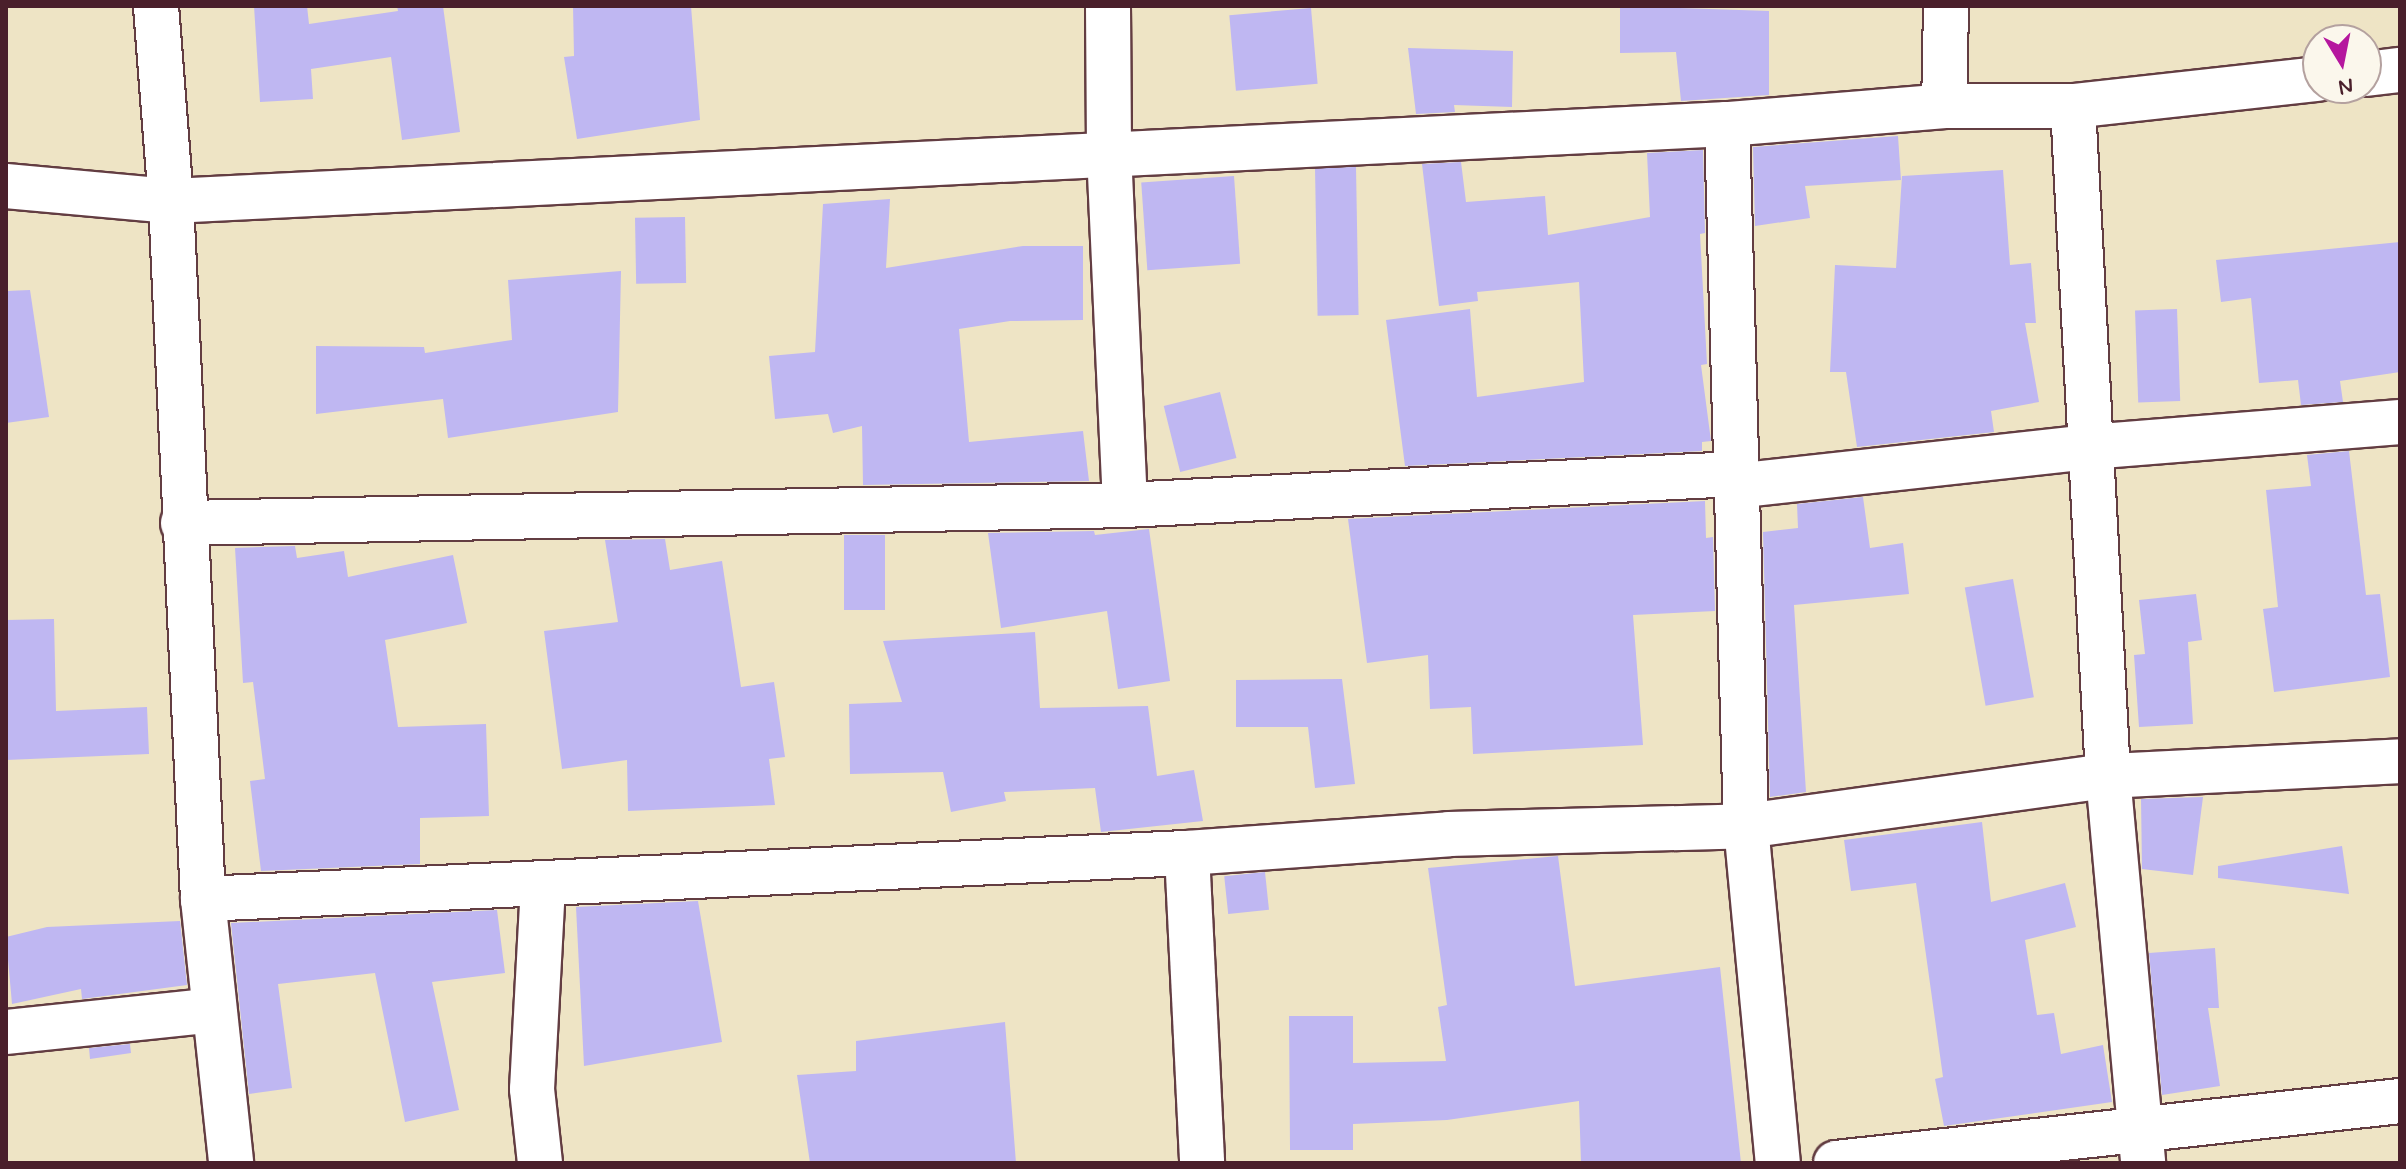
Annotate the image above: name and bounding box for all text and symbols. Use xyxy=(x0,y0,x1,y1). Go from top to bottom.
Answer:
north arrow xyxy=(2302,24,2382,104)
text: N xyxy=(2336,71,2355,101)

